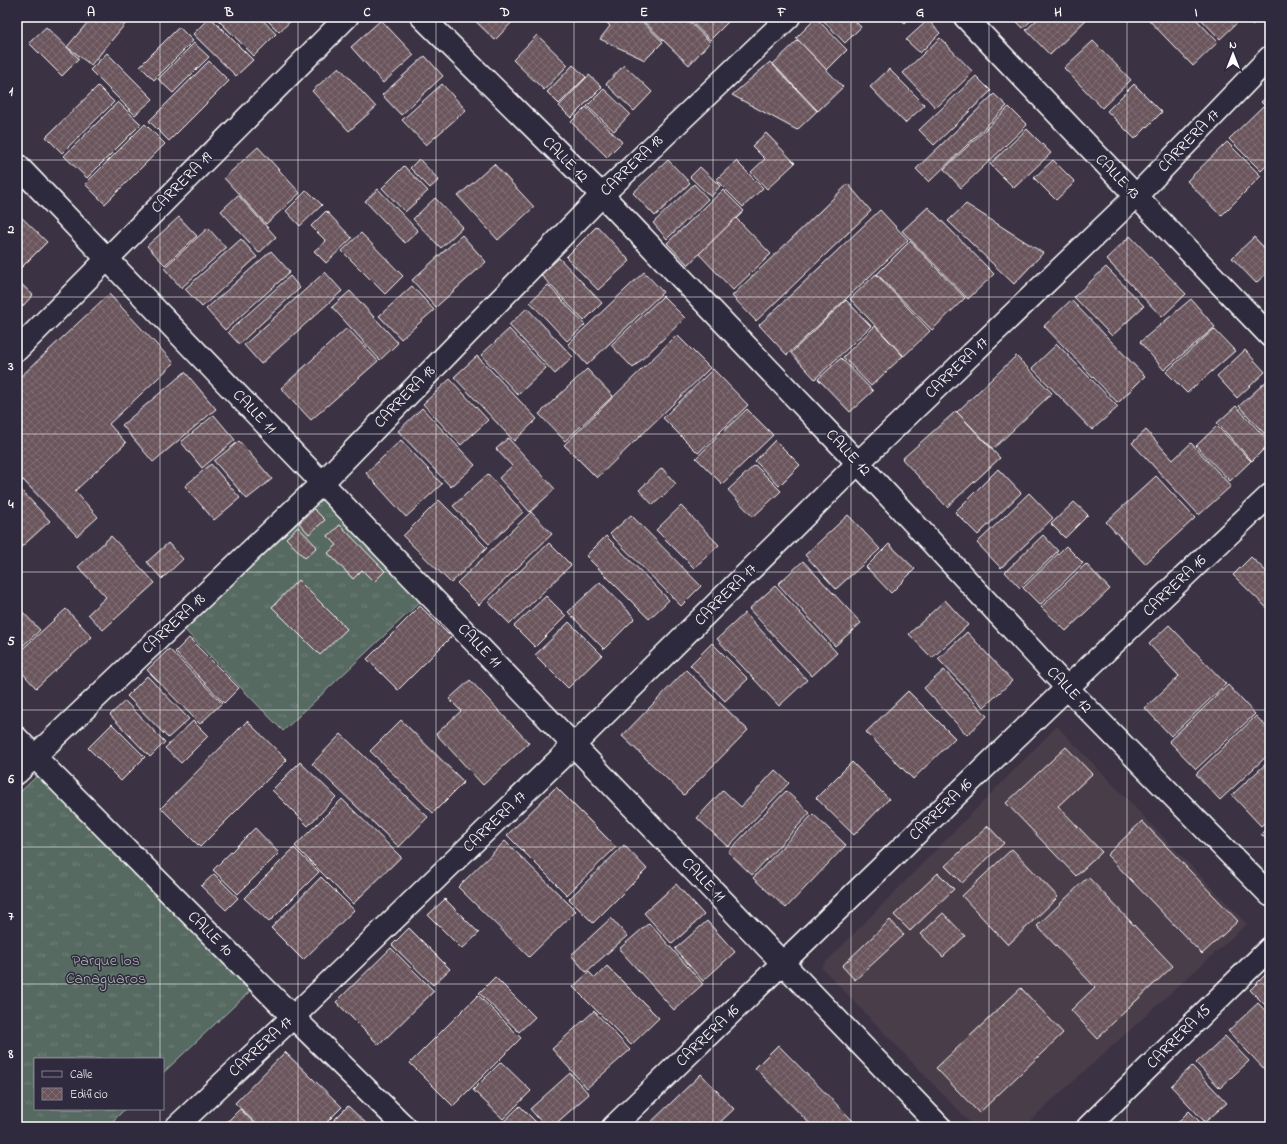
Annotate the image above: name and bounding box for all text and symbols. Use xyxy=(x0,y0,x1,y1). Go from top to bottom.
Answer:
text: A xyxy=(87,3,95,22)
text: B xyxy=(224,3,234,22)
text: C xyxy=(363,3,371,22)
text: D xyxy=(499,3,510,22)
text: E xyxy=(640,3,648,22)
text: F xyxy=(777,3,787,22)
text: G xyxy=(916,3,924,22)
text: H xyxy=(1054,3,1062,22)
text: I xyxy=(1194,3,1198,22)
north arrow xyxy=(1213,34,1253,74)
text: N xyxy=(1229,37,1237,53)
text: 1 xyxy=(9,82,14,101)
street label: CARRERA 17 xyxy=(1152,103,1226,178)
street label: CARRERA 18 xyxy=(595,130,669,202)
street label: CALLE 12 xyxy=(536,131,594,189)
street label: CARRERA 19 xyxy=(146,147,218,219)
street label: CALLE 13 xyxy=(1089,149,1145,205)
text: 2 xyxy=(7,220,15,239)
street label: CARRERA 17 xyxy=(920,331,995,405)
text: 3 xyxy=(7,357,14,376)
street label: CARRERA 18 xyxy=(369,360,441,434)
street label: CALLE 11 xyxy=(226,384,282,440)
street label: CALLE 12 xyxy=(820,424,876,482)
text: 4 xyxy=(7,495,14,514)
street label: CARRERA 16 xyxy=(1138,549,1212,623)
street label: CARRERA 17 xyxy=(689,558,763,632)
street label: CARRERA 18 xyxy=(137,588,211,660)
street label: CALLE 11 xyxy=(451,618,507,674)
text: 5 xyxy=(7,632,15,651)
street label: CALLE 12 xyxy=(1040,661,1098,719)
text: 6 xyxy=(7,770,14,789)
street label: CARRERA 16 xyxy=(904,773,978,847)
street label: CARRERA 17 xyxy=(458,785,533,859)
street label: CALLE 11 xyxy=(675,852,731,908)
street label: CALLE 10 xyxy=(182,906,238,962)
text: 7 xyxy=(8,907,14,926)
park label: Parque los Canaguaros xyxy=(66,949,146,991)
street label: CARRERA 16 xyxy=(671,999,745,1073)
street label: CARRERA 15 xyxy=(1141,999,1217,1075)
street label: CARRERA 17 xyxy=(223,1011,299,1083)
text: 8 xyxy=(8,1045,14,1064)
legend xyxy=(34,1058,164,1110)
text: Calle xyxy=(70,1066,93,1084)
text: Edificio xyxy=(70,1086,108,1104)

